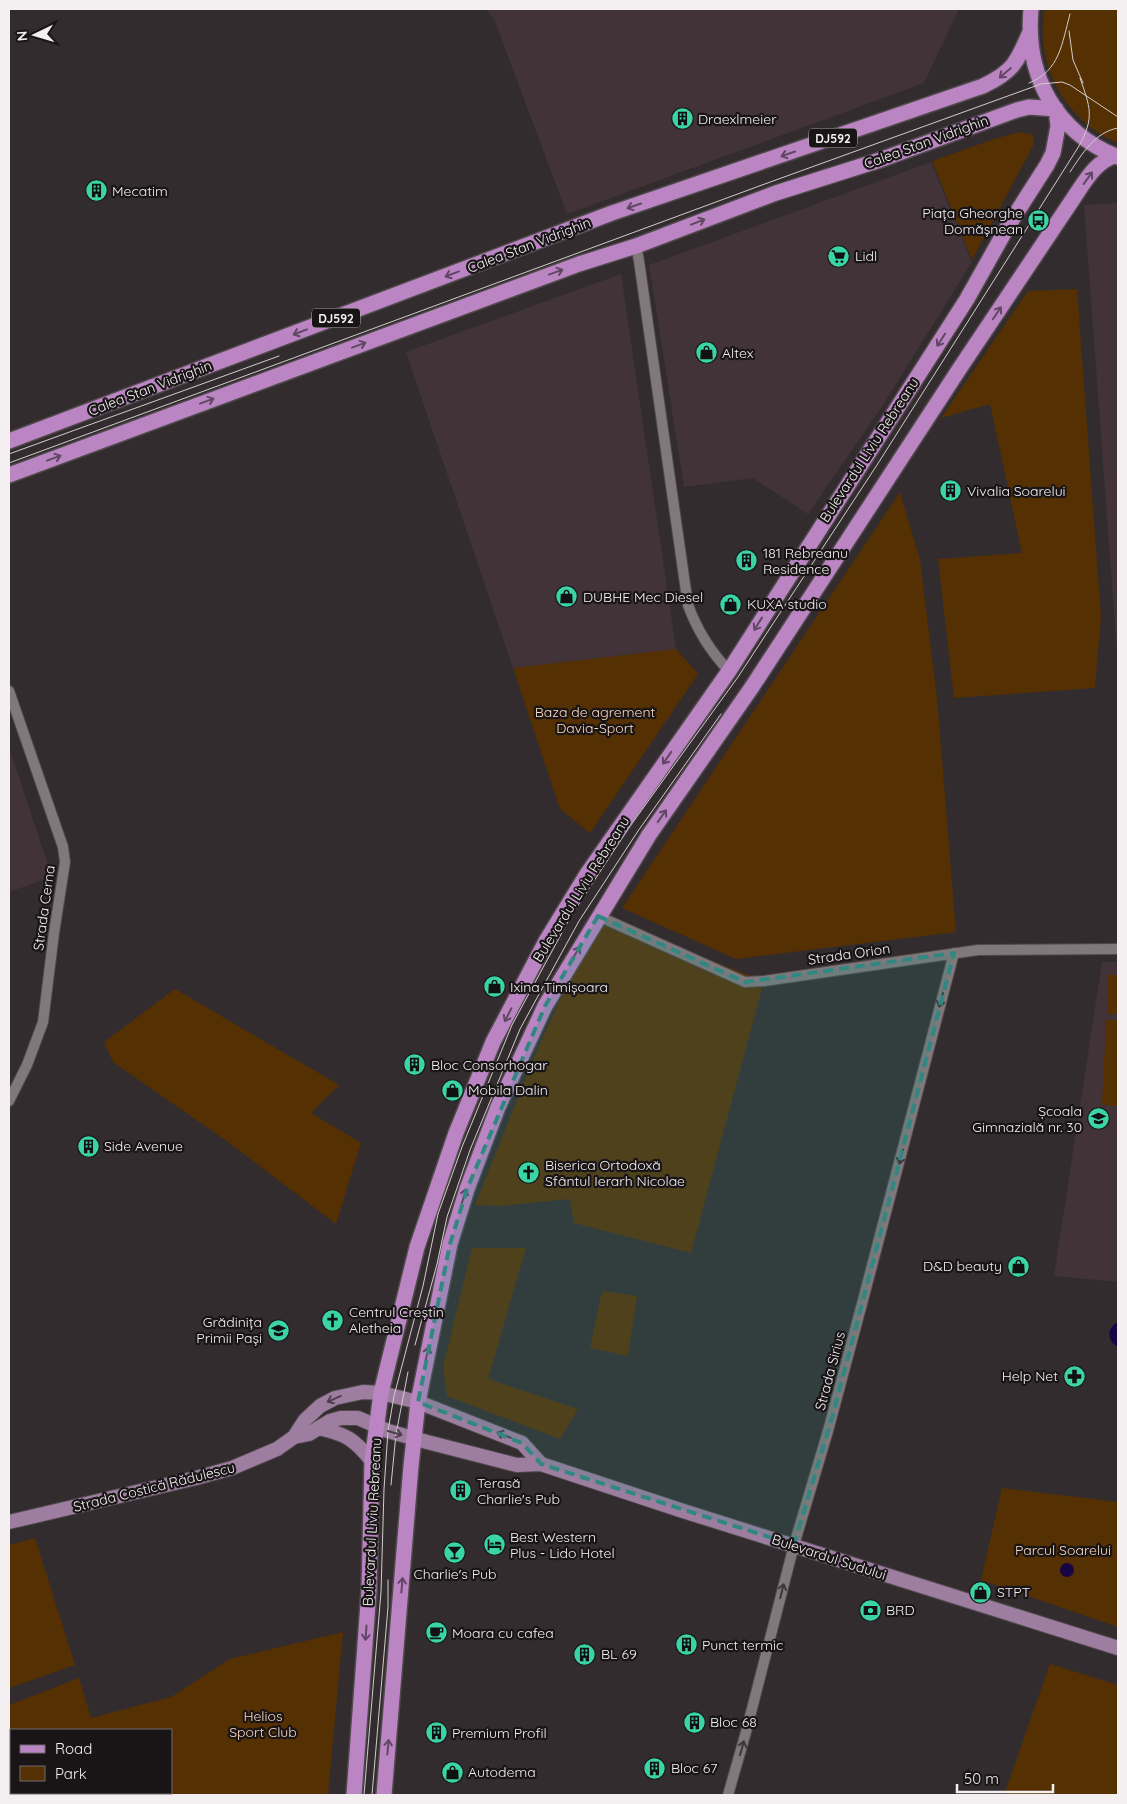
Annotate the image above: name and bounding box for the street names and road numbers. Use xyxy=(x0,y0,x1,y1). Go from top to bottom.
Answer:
street label: Calea Stan Vidrighin xyxy=(861,111,991,173)
road number: DJ592 xyxy=(809,128,857,148)
street label: Calea Stan Vidrighin xyxy=(465,213,593,277)
road number: DJ592 xyxy=(312,308,360,328)
street label: Calea Stan Vidrighin xyxy=(86,356,214,420)
street label: Bulevardul Liviu Rebreanu xyxy=(816,374,922,526)
street label: Bulevardul Liviu Rebreanu xyxy=(529,813,633,965)
street label: Strada Cerna xyxy=(29,864,59,952)
street label: Strada Orion xyxy=(807,939,891,969)
street label: Strada Sirius xyxy=(811,1330,849,1412)
street label: Bulevardul Liviu Rebreanu xyxy=(359,1437,385,1607)
street label: Strada Costică Rădulescu xyxy=(71,1458,237,1516)
street label: Bulevardul Sudului xyxy=(769,1530,889,1584)

